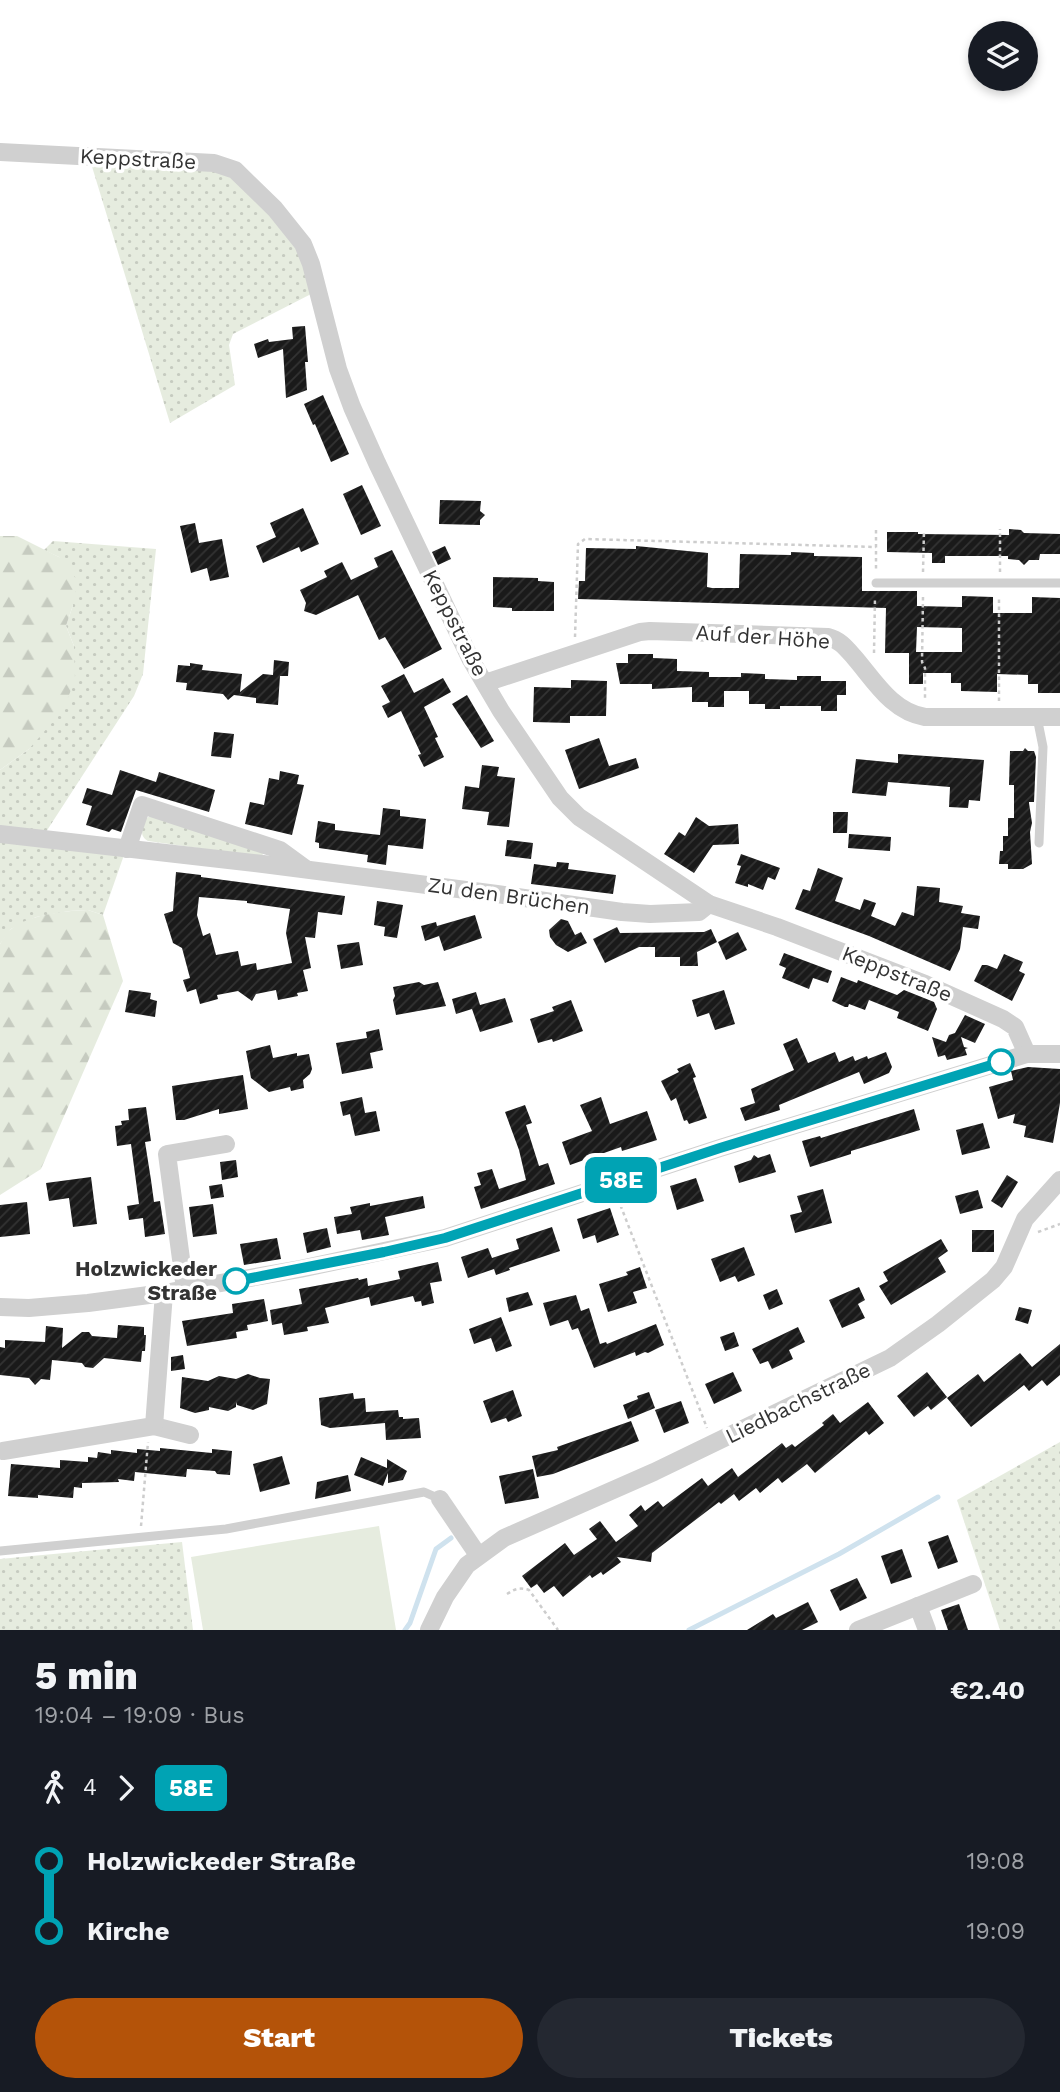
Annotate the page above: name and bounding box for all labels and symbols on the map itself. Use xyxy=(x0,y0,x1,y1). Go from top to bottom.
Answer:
street label: Keppstraße xyxy=(79,143,197,174)
street label: Keppstraße xyxy=(418,565,493,680)
street label: Auf der Höhe xyxy=(695,619,831,654)
street label: Zu den Brüchen xyxy=(426,872,592,919)
street label: Keppstraße xyxy=(839,940,956,1007)
unlabelled marker xyxy=(988,1049,1014,1075)
line badge: 58E xyxy=(581,1157,661,1203)
place label: Holzwickeder Straße xyxy=(75,1256,217,1305)
marker: Holzwickeder Straße xyxy=(223,1268,249,1294)
street label: Liedbachstraße xyxy=(721,1357,874,1448)

